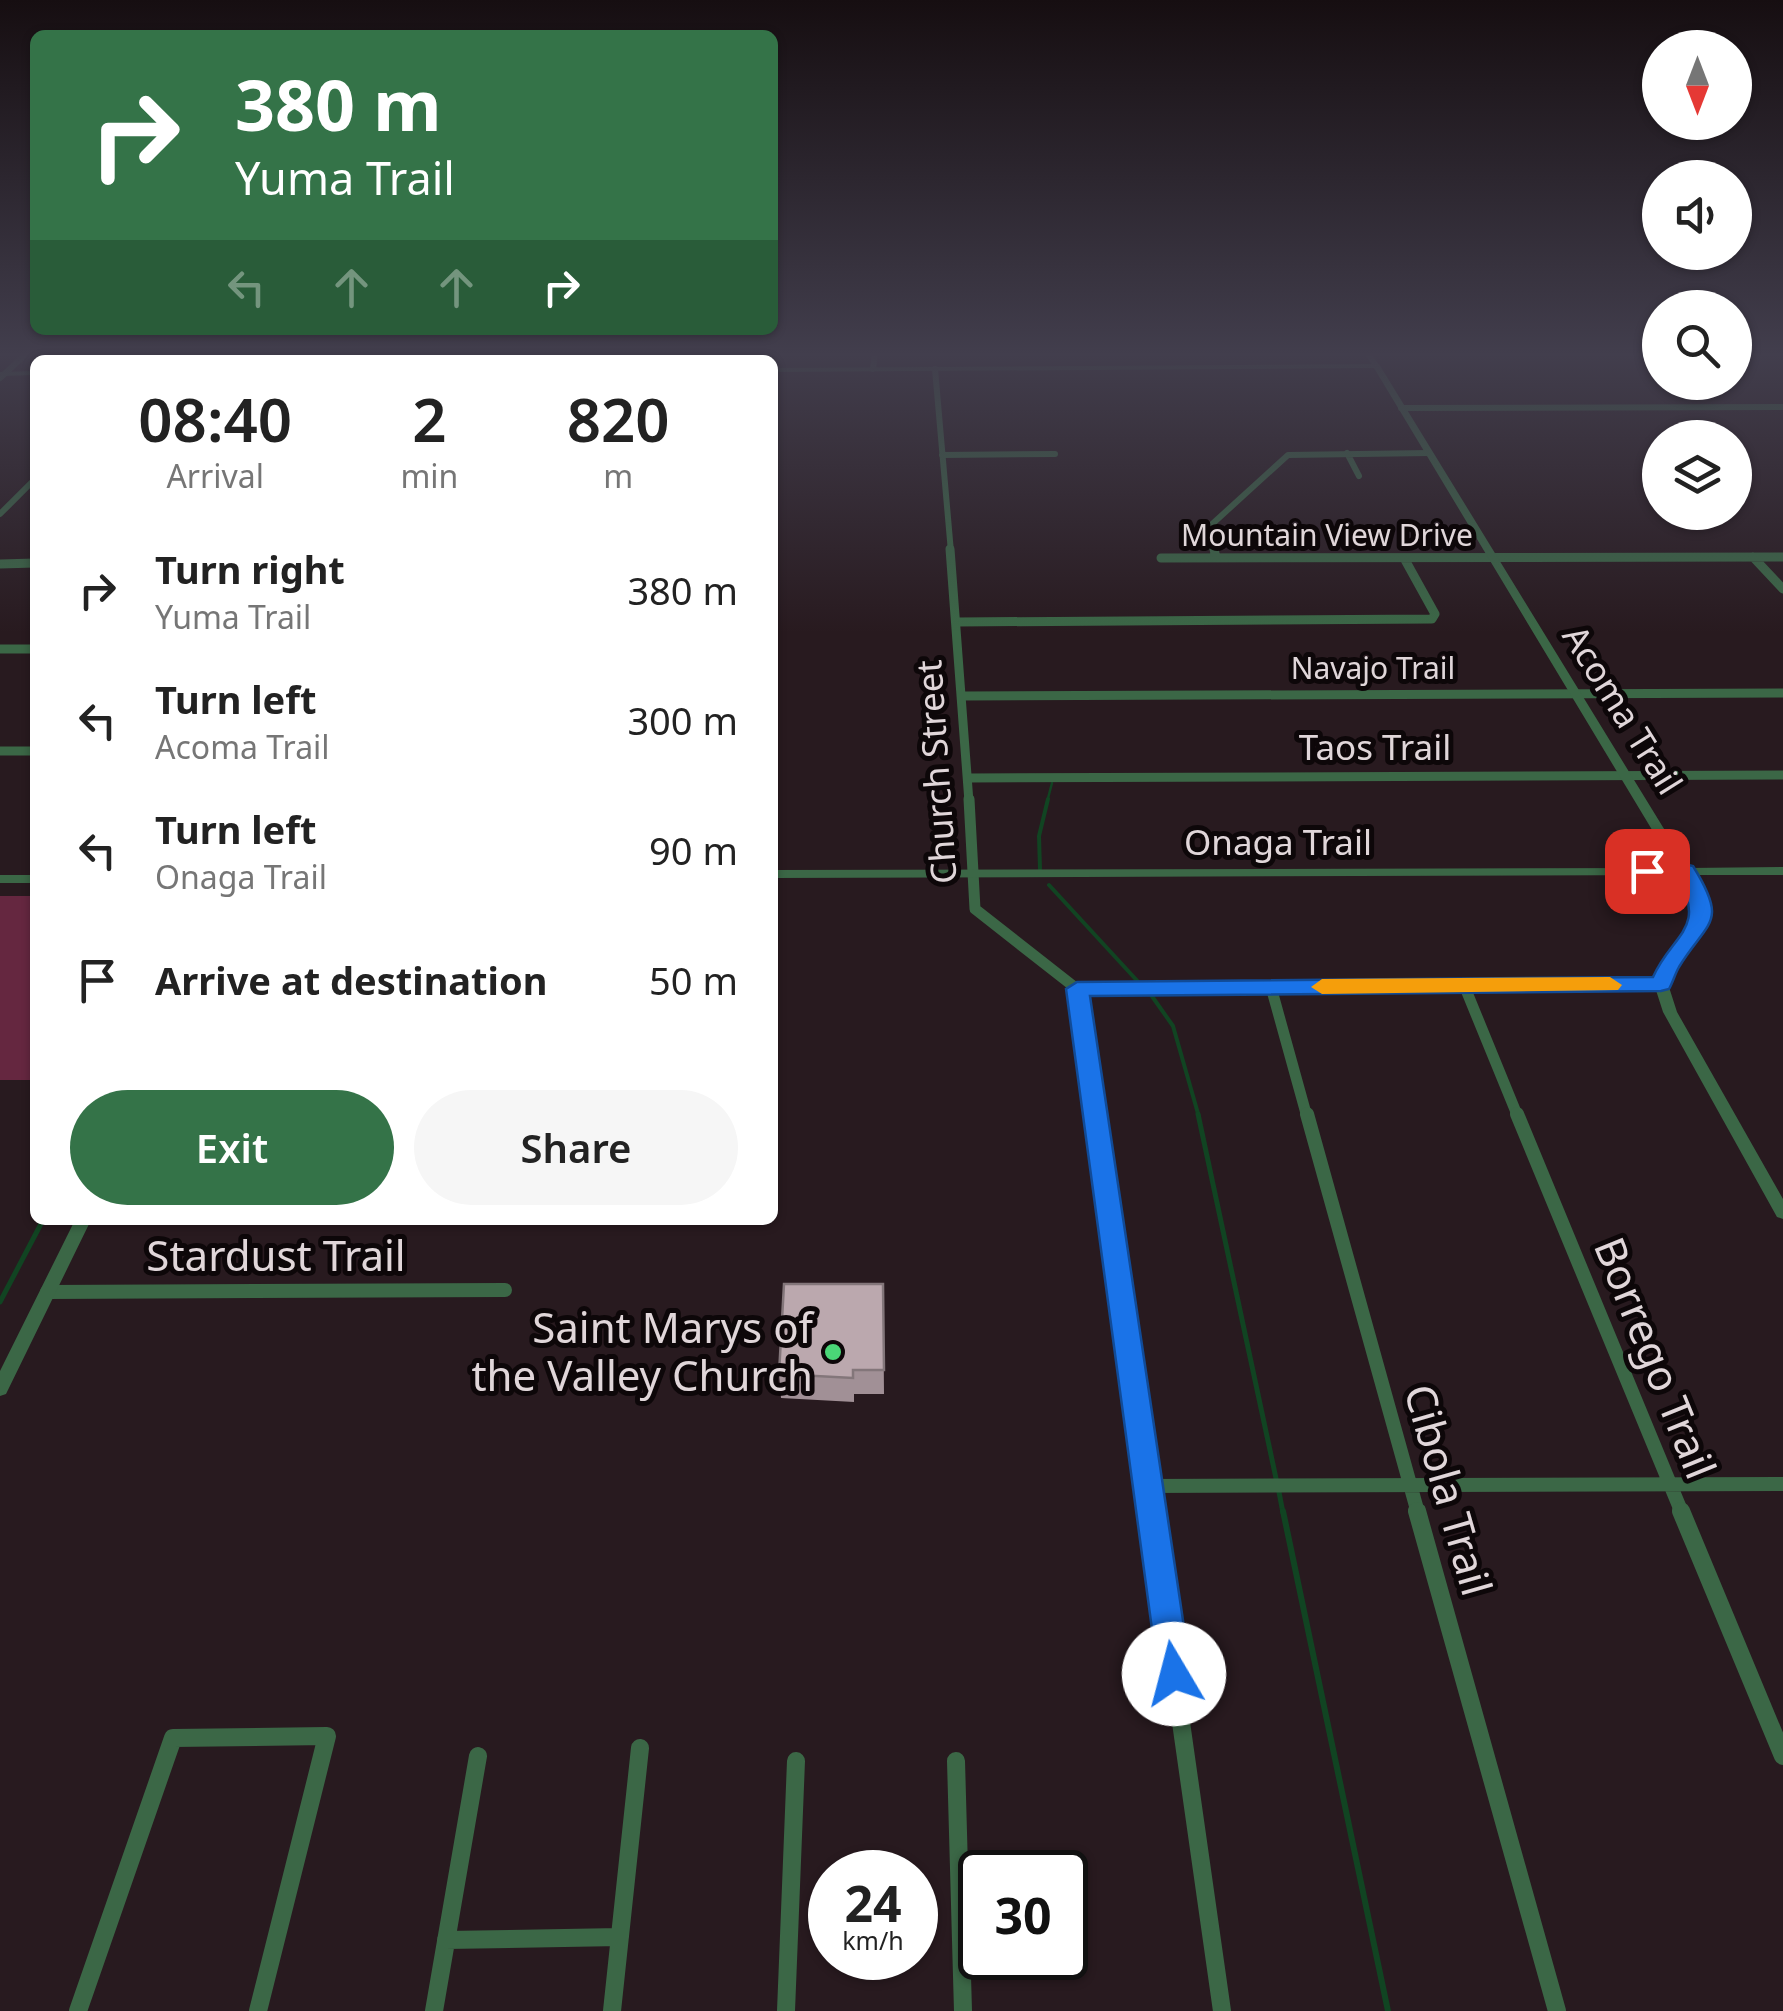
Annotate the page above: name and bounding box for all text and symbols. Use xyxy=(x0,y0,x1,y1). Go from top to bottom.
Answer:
north arrow xyxy=(1642,30,1752,140)
map controls xyxy=(1642,30,1752,530)
text: 380 m xyxy=(235,56,442,152)
icon: right xyxy=(70,70,200,200)
text: Yuma Trail xyxy=(235,147,455,208)
button: sound xyxy=(1642,160,1752,270)
icon: left xyxy=(219,260,274,315)
icon: ahead xyxy=(324,260,379,315)
icon: ahead xyxy=(429,260,484,315)
icon: right xyxy=(534,260,589,315)
button: search xyxy=(1642,290,1752,400)
text: 08:40 xyxy=(138,378,292,460)
text: 2 xyxy=(412,378,447,460)
text: 820 xyxy=(567,378,670,460)
button: layers xyxy=(1642,420,1752,530)
text: Arrival xyxy=(166,454,264,497)
text: min xyxy=(400,454,458,497)
text: m xyxy=(603,454,633,497)
street label: Mountain View Drive xyxy=(1181,514,1473,555)
text: Turn right xyxy=(155,543,345,595)
icon: right xyxy=(70,563,125,618)
text: 380 m xyxy=(627,564,738,616)
text: Yuma Trail xyxy=(155,595,311,638)
street label: Acoma Trail xyxy=(1553,616,1694,803)
street label: Navajo Trail xyxy=(1291,647,1455,688)
street label: Church Street xyxy=(904,659,967,886)
text: Turn left xyxy=(155,673,317,725)
icon: left xyxy=(70,693,125,748)
text: 300 m xyxy=(627,694,738,746)
street label: Taos Trail xyxy=(1299,723,1451,770)
text: Acoma Trail xyxy=(155,725,330,768)
text: Turn left xyxy=(155,803,317,855)
street label: Onaga Trail xyxy=(1184,818,1372,865)
icon: left xyxy=(70,823,125,878)
text: 90 m xyxy=(649,824,738,876)
pin xyxy=(1605,829,1690,914)
icon: arrive xyxy=(1620,844,1675,899)
text: Onaga Trail xyxy=(155,855,327,898)
icon: arrive xyxy=(70,953,125,1008)
text: Arrive at destination xyxy=(155,954,547,1006)
text: 50 m xyxy=(649,954,738,1006)
button: Exit xyxy=(70,1090,394,1205)
button: Share xyxy=(414,1090,738,1205)
street label: Stardust Trail xyxy=(146,1226,406,1283)
street label: Borrego Trail xyxy=(1582,1228,1731,1487)
place label: Saint Marys of the Valley Church xyxy=(471,1298,816,1403)
marker: Saint Marys of the Valley Church xyxy=(822,1341,844,1363)
street label: Cibola Trail xyxy=(1392,1377,1507,1602)
position arrow xyxy=(1122,1622,1226,1726)
speed limit sign: 30 xyxy=(958,1850,1088,1980)
text: 24 xyxy=(844,1869,902,1937)
text: km/h xyxy=(842,1923,904,1957)

